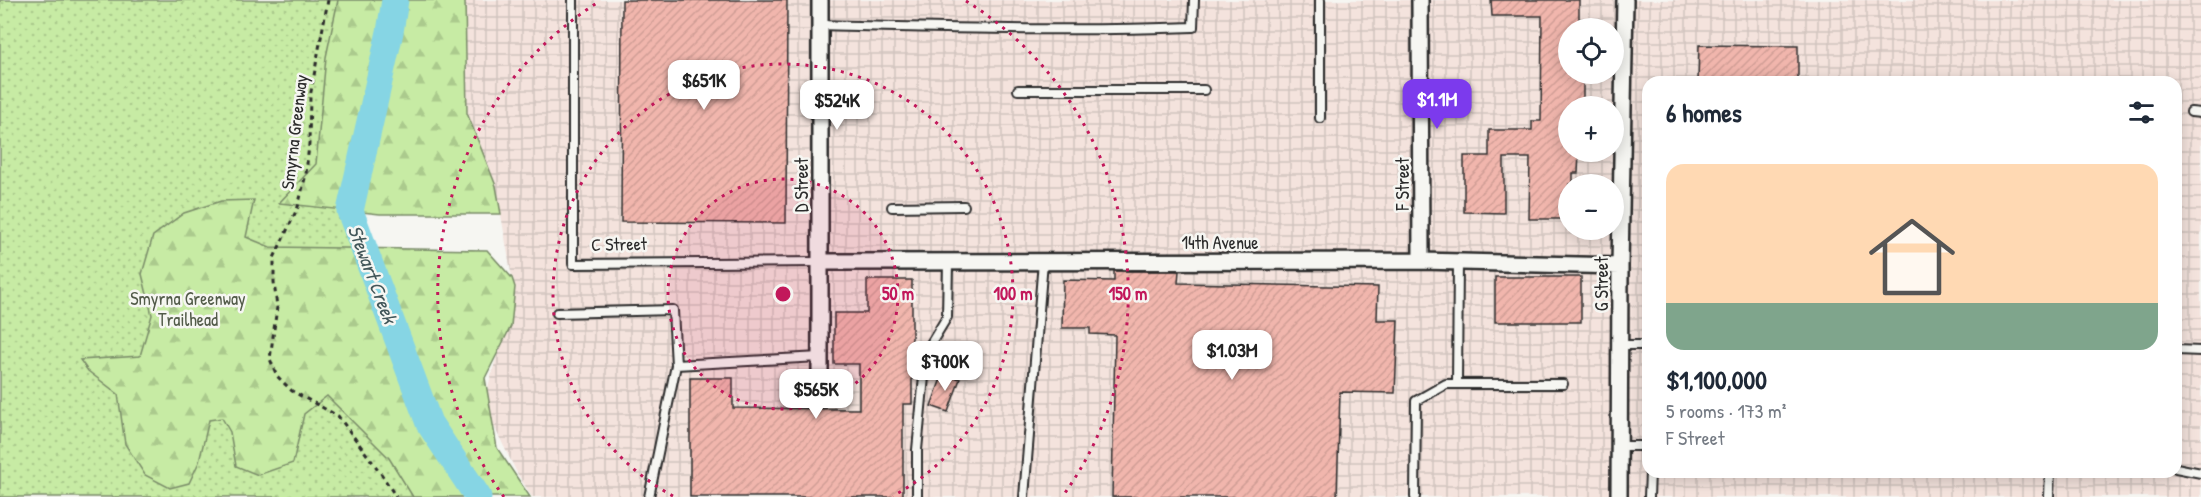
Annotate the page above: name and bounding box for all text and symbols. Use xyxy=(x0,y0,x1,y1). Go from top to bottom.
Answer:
map controls xyxy=(1558,18,1624,240)
button: locate xyxy=(1558,18,1624,84)
pin: $651K xyxy=(662,60,746,111)
text: $651K xyxy=(682,66,726,93)
street label: Smyrna Greenway xyxy=(275,73,313,191)
pin: $1.1M xyxy=(1395,79,1479,130)
pin: $524K xyxy=(795,80,879,131)
text: $1.1M xyxy=(1417,85,1457,112)
text: $524K xyxy=(814,86,860,113)
text: 6 homes xyxy=(1666,95,1742,130)
button: + xyxy=(1558,96,1624,162)
icon: filters xyxy=(2125,96,2158,129)
street label: D Street xyxy=(789,157,814,212)
street label: F Street xyxy=(1390,157,1415,211)
button: − xyxy=(1558,174,1624,240)
icon: home xyxy=(1858,203,1966,311)
water label: Stewart Creek xyxy=(342,221,405,329)
street label: 14th Avenue xyxy=(1182,230,1258,255)
street label: C Street xyxy=(591,231,648,257)
street label: G Street xyxy=(1589,256,1614,311)
text: 50 m xyxy=(882,281,914,306)
text: 100 m xyxy=(993,281,1033,306)
text: 150 m xyxy=(1109,281,1147,306)
centre of rings xyxy=(773,284,793,304)
park label: Smyrna Greenway Trailhead xyxy=(130,286,246,332)
pin: $1.03M xyxy=(1183,330,1281,381)
text: $1.03M xyxy=(1206,336,1258,363)
pin: $700K xyxy=(903,341,987,392)
text: $700K xyxy=(921,347,969,374)
text: $1,100,000 xyxy=(1666,362,1767,397)
pin: $565K xyxy=(774,369,858,420)
text: $565K xyxy=(793,375,839,402)
text: 5 rooms · 173 m² xyxy=(1666,397,1786,424)
text: F Street xyxy=(1666,424,1725,451)

